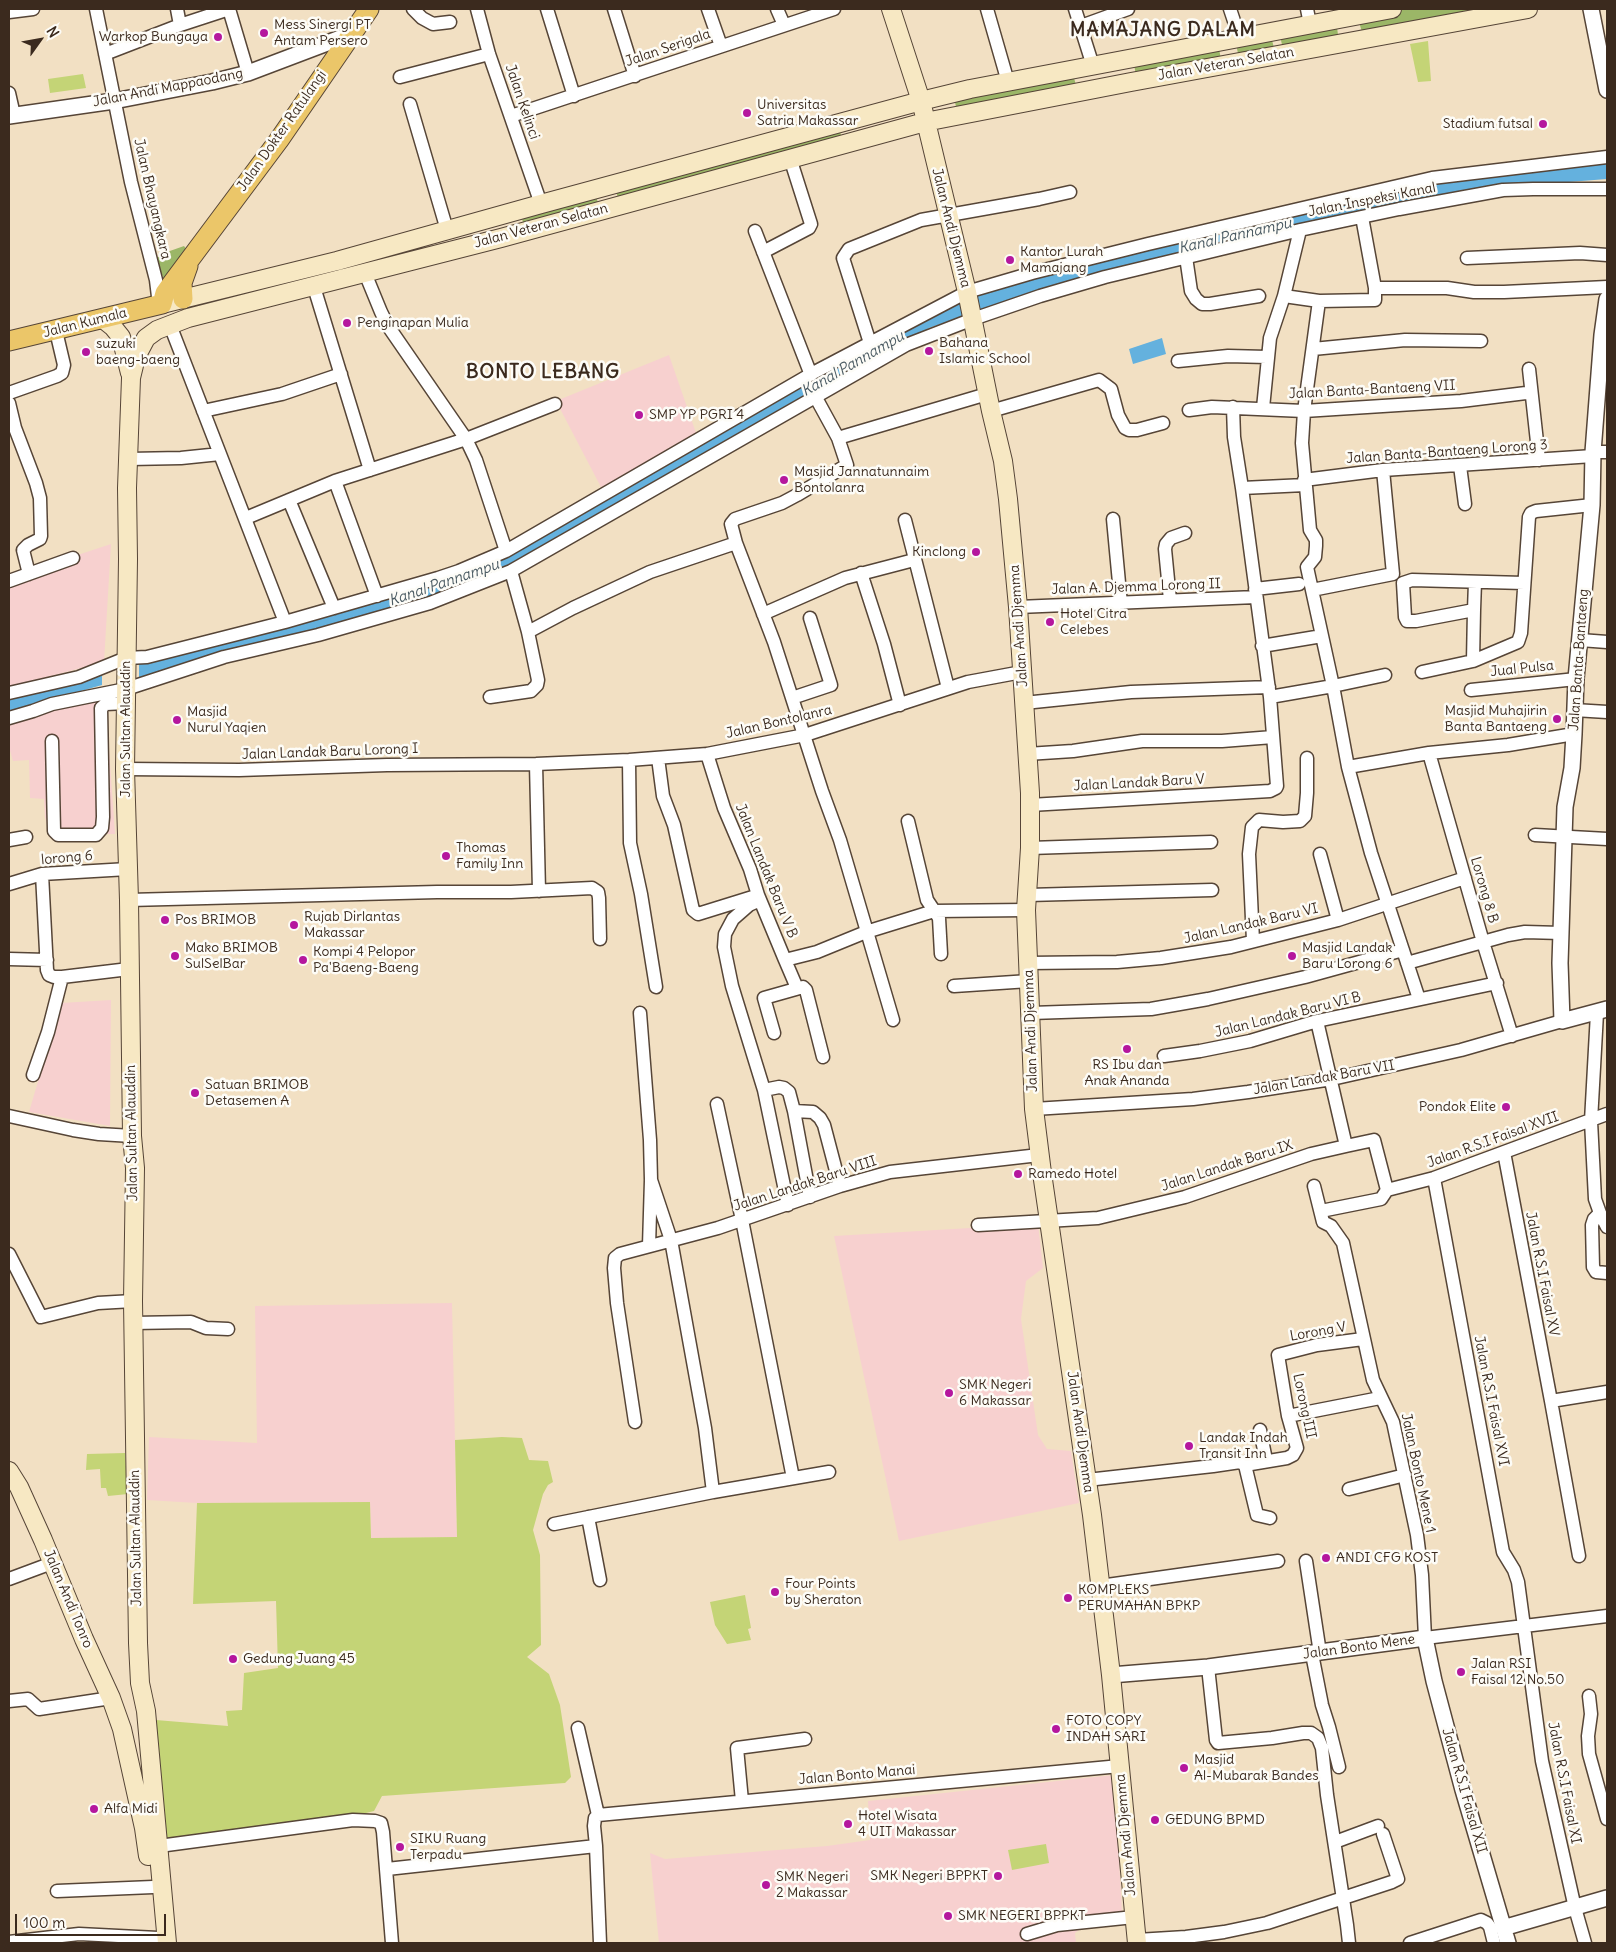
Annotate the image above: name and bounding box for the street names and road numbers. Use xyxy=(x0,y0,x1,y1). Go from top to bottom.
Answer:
street label: Jalan Serigala xyxy=(623,26,713,70)
street label: Jalan Veteran Selatan xyxy=(1157,44,1295,84)
street label: Jalan Kelinci xyxy=(501,62,543,142)
street label: Jalan Andi Mappaodang xyxy=(92,65,244,111)
street label: Jalan Dokter Ratulangi xyxy=(234,67,330,195)
street label: Jalan Bhayangkara xyxy=(130,137,174,261)
street label: Jalan Andi Djemma xyxy=(928,166,974,290)
street label: Jalan Inspeksi Kanal xyxy=(1307,179,1437,221)
street label: Jalan Veteran Selatan xyxy=(472,200,610,252)
street label: Jalan Kumala xyxy=(41,304,129,342)
street label: Jalan Banta-Bantaeng VII xyxy=(1288,377,1456,403)
street label: Jalan Banta-Bantaeng Lorong 3 xyxy=(1346,437,1548,467)
street label: Jalan Andi Djemma xyxy=(1006,564,1032,688)
street label: Jalan A. Djemma Lorong II xyxy=(1051,576,1221,598)
street label: Jalan Banta-Bantaeng xyxy=(1566,588,1592,732)
street label: Jual Pulsa xyxy=(1489,657,1555,681)
street label: Jalan Sultan Alauddin xyxy=(118,661,134,797)
street label: Jalan Bontolanra xyxy=(724,702,834,742)
street label: Jalan Landak Baru Lorong I xyxy=(242,741,418,763)
street label: Jalan Landak Baru V xyxy=(1073,771,1205,795)
street label: Jalan Landak Baru V B xyxy=(731,801,801,941)
street label: lorong 6 xyxy=(40,847,94,869)
street label: Lorong 8 B xyxy=(1466,855,1502,925)
street label: Jalan Landak Baru VI xyxy=(1182,900,1320,948)
street label: Jalan Andi Djemma xyxy=(1020,969,1042,1093)
street label: Jalan Landak Baru VI B xyxy=(1213,989,1363,1041)
street label: Jalan Landak Baru VII xyxy=(1252,1057,1396,1099)
street label: Jalan Sultan Alauddin xyxy=(122,1064,142,1202)
street label: Jalan R.S.I Faisal XVII xyxy=(1425,1108,1561,1172)
street label: Jalan Landak Baru IX xyxy=(1159,1137,1295,1195)
street label: Jalan Landak Baru VIII xyxy=(731,1153,879,1215)
street label: Jalan R.S.I Faisal XV xyxy=(1522,1210,1562,1338)
street label: Lorong V xyxy=(1289,1319,1347,1345)
street label: Jalan R.S.I Faisal XVI xyxy=(1470,1334,1512,1468)
street label: Jalan Andi Djemma xyxy=(1063,1370,1097,1494)
street label: Lorong III xyxy=(1289,1372,1319,1440)
street label: Jalan Bonto Mene 1 xyxy=(1397,1412,1439,1534)
street label: Jalan Sultan Alauddin xyxy=(126,1469,146,1607)
street label: Jalan Andi Tonro xyxy=(40,1547,96,1651)
street label: Jalan Bonto Mene xyxy=(1302,1631,1416,1663)
street label: Jalan R.S.I Faisal XI xyxy=(1544,1721,1584,1845)
street label: Jalan R.S.I Faisal XII xyxy=(1438,1726,1490,1856)
street label: Jalan Bonto Manai xyxy=(798,1762,916,1788)
street label: Jalan Andi Djemma xyxy=(1112,1773,1140,1897)

